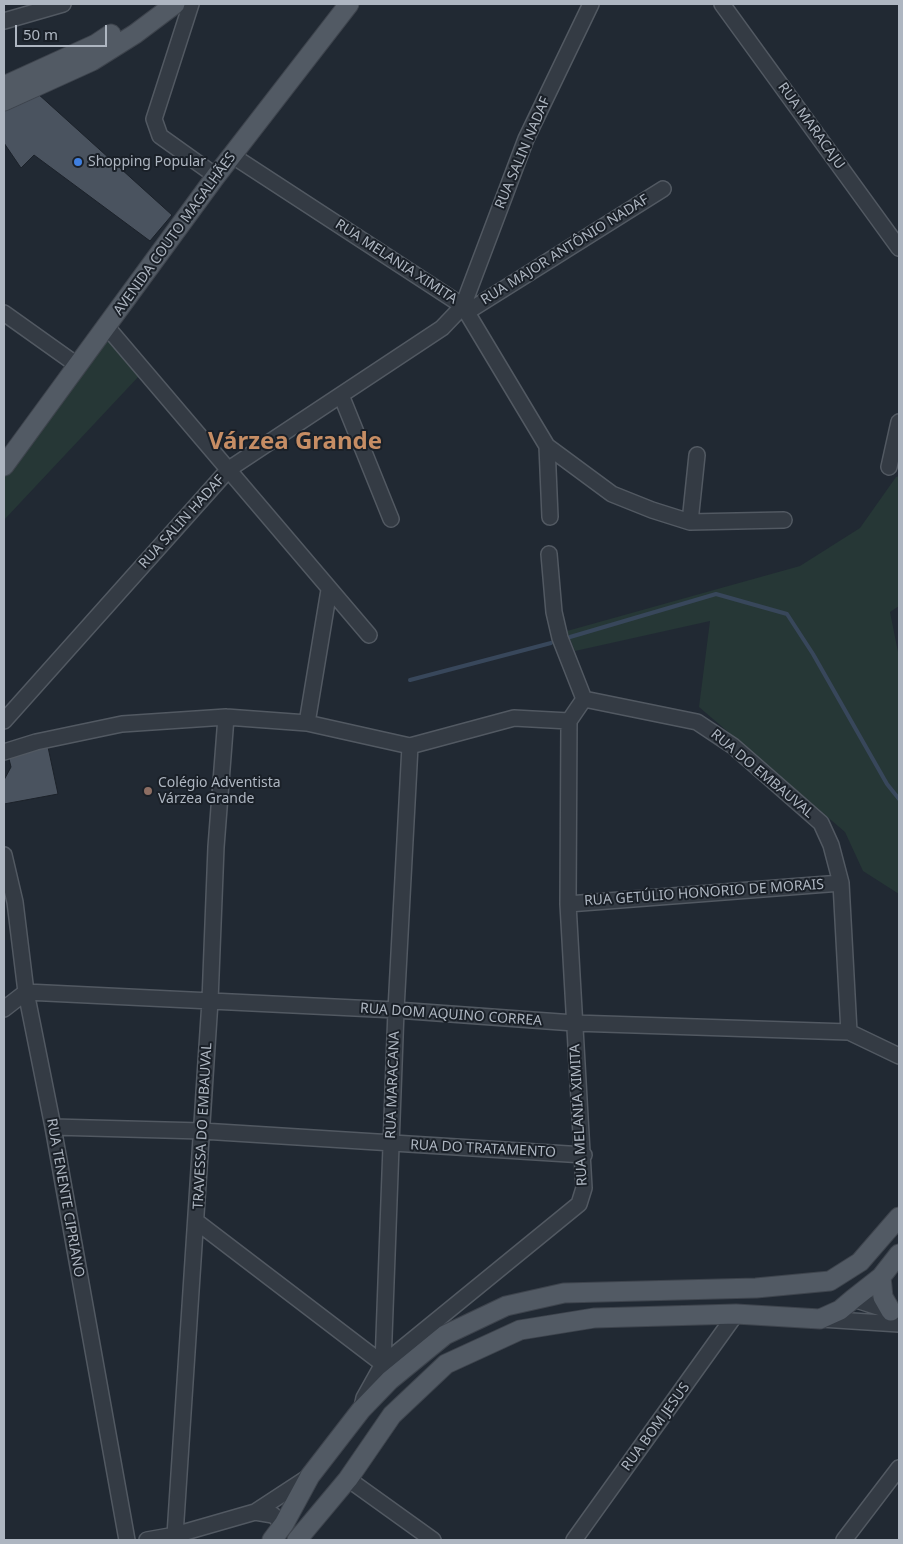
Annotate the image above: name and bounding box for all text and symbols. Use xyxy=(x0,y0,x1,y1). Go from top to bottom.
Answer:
scale bar xyxy=(18,15,110,47)
text: 50 m xyxy=(23,24,58,44)
street label: RUA MARACAJU xyxy=(774,79,848,173)
street label: RUA SALIN NADAF xyxy=(492,94,554,212)
street label: AVENIDA COUTO MAGALHÃES xyxy=(110,149,240,319)
place label: Shopping Popular xyxy=(88,154,206,170)
marker: Shopping Popular xyxy=(72,156,84,168)
street label: RUA MAJOR ANTÔNIO NADAF xyxy=(478,191,652,309)
street label: RUA MELANIA XIMITA xyxy=(332,216,460,308)
district label: Várzea Grande xyxy=(208,428,382,456)
street label: RUA SALIN HADAF xyxy=(136,472,228,572)
street label: RUA DO EMBAUVAL xyxy=(707,726,817,822)
place label: Colégio Adventista Várzea Grande xyxy=(158,775,281,808)
marker: Colégio Adventista Várzea Grande xyxy=(142,785,154,797)
street label: RUA GETÚLIO HONORIO DE MORAIS xyxy=(584,876,824,910)
street label: RUA DOM AQUINO CORREA xyxy=(359,1000,543,1030)
street label: RUA MARACANA xyxy=(383,1031,403,1139)
street label: TRAVESSA DO EMBAUVAL xyxy=(190,1042,216,1210)
street label: RUA MELANIA XIMITA xyxy=(567,1044,591,1186)
street label: RUA TENENTE CIPRIANO xyxy=(43,1117,87,1279)
street label: RUA DO TRATAMENTO xyxy=(410,1137,556,1161)
street label: RUA BOM JESUS xyxy=(618,1380,694,1474)

